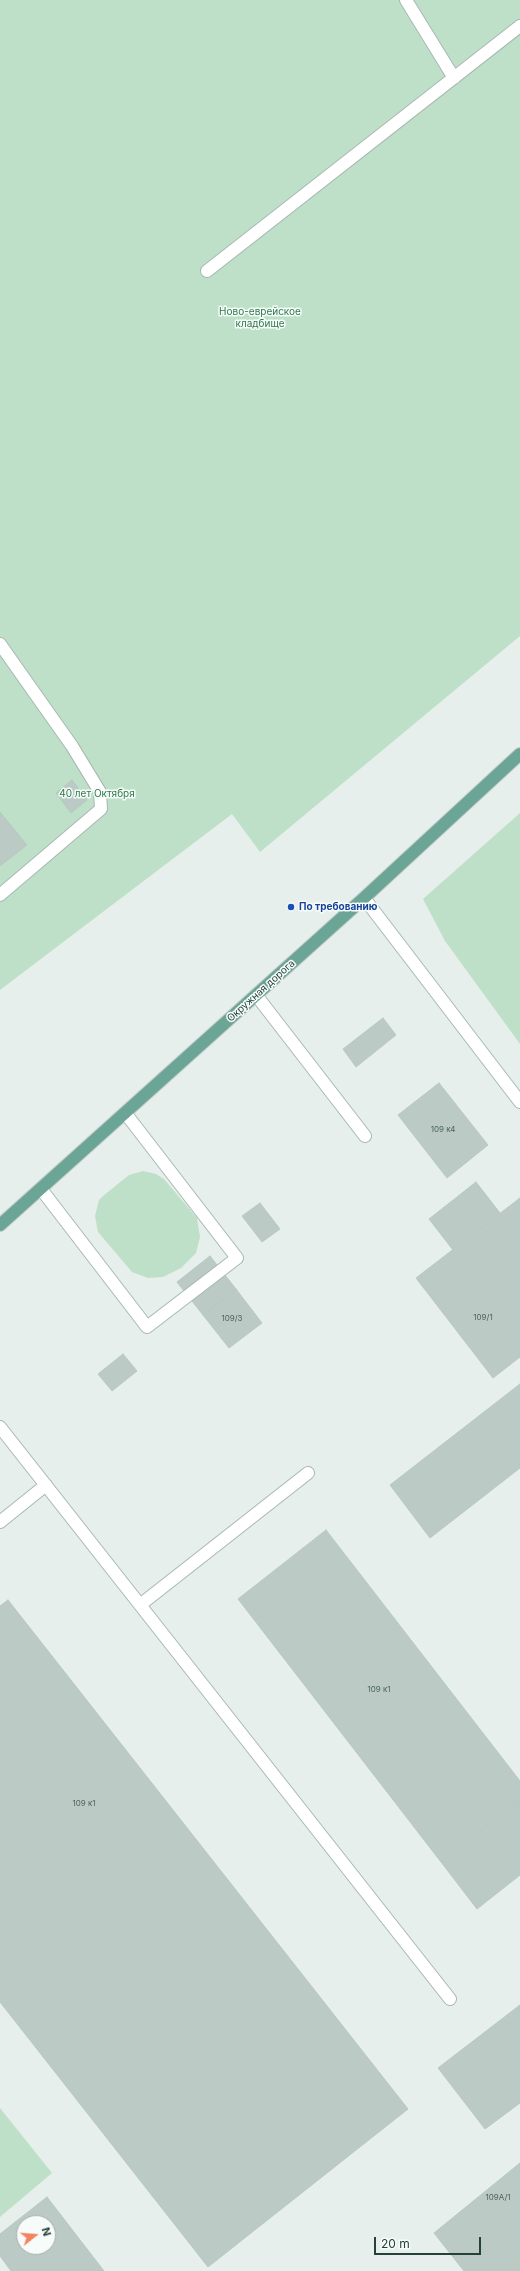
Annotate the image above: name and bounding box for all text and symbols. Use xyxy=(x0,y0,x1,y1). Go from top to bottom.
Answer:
park label: Ново-еврейское кладбище xyxy=(219,306,301,330)
park label: 40 лет Октября xyxy=(59,788,135,800)
place label: По требованию xyxy=(299,901,377,913)
marker: По требованию xyxy=(286,902,296,912)
street label: Окружная дорога xyxy=(225,957,297,1025)
house number: 109 к4 xyxy=(431,1125,455,1135)
house number: 109/1 xyxy=(473,1313,493,1323)
house number: 109/3 xyxy=(221,1314,243,1324)
house number: 109 к1 xyxy=(367,1685,391,1695)
house number: 109 к1 xyxy=(72,1799,96,1809)
house number: 109А/1 xyxy=(485,2193,511,2203)
north arrow xyxy=(16,2215,56,2255)
text: N xyxy=(39,2226,54,2238)
scale bar xyxy=(376,2229,483,2255)
text: 20 m xyxy=(381,2236,410,2251)

